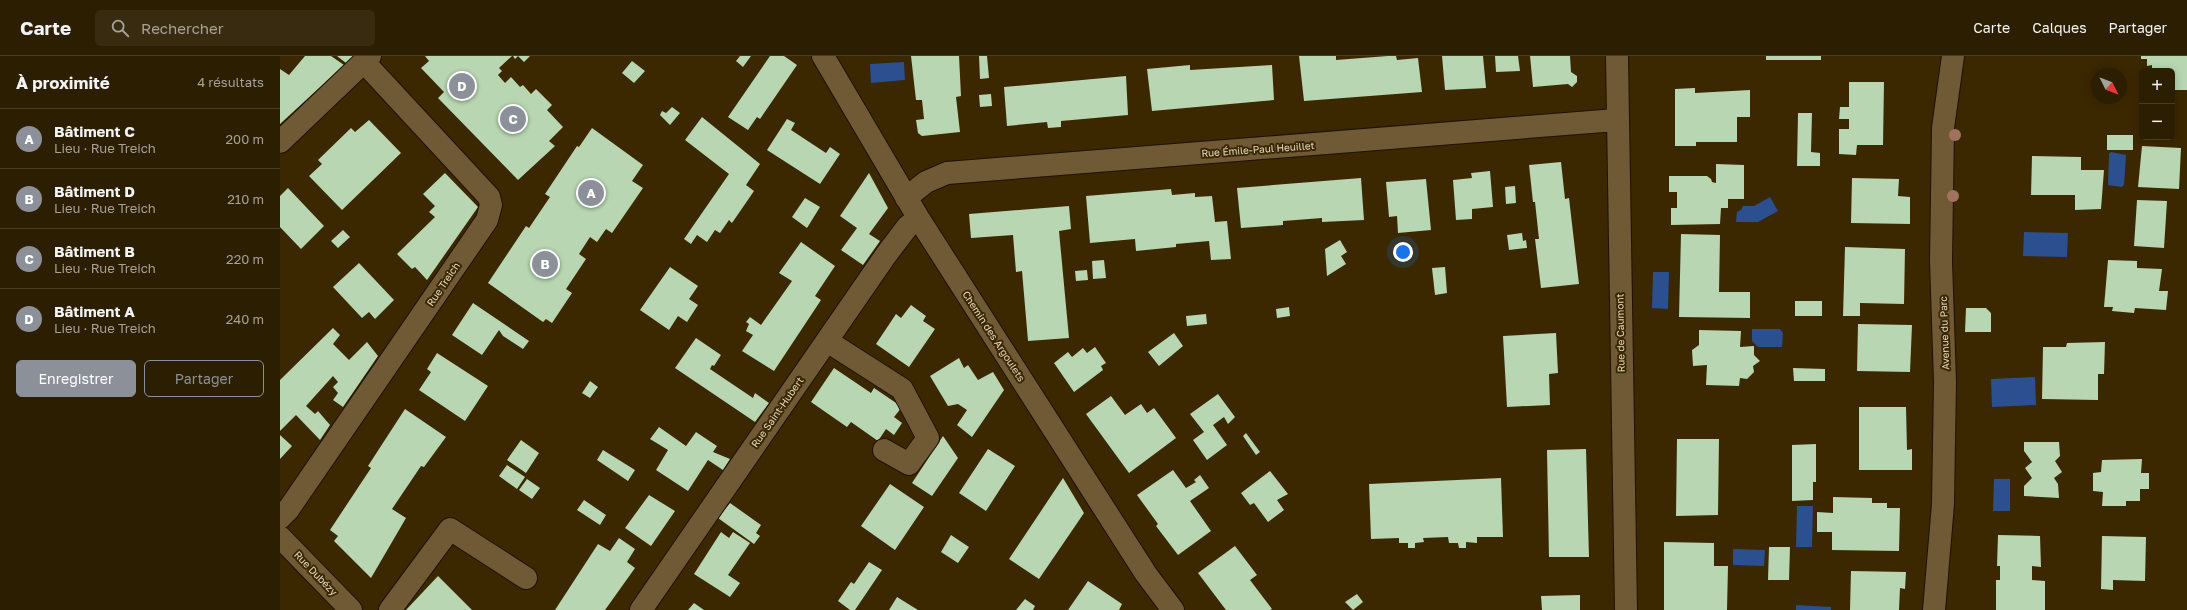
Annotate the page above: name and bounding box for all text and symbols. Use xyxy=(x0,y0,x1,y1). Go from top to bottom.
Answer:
search box xyxy=(95,10,375,46)
text: Carte xyxy=(20,16,71,39)
icon: search xyxy=(109,17,131,39)
text: Rechercher xyxy=(141,19,224,37)
text: Carte xyxy=(1973,19,2010,36)
text: Calques xyxy=(2032,19,2087,36)
text: Partager xyxy=(2109,19,2167,36)
north arrow xyxy=(2091,68,2127,104)
map controls xyxy=(2139,68,2175,140)
button: + xyxy=(2139,68,2175,104)
pin: D xyxy=(449,71,475,101)
text: À proximité xyxy=(16,72,110,93)
text: 4 résultats xyxy=(197,74,264,90)
pin: C xyxy=(500,104,526,134)
button: − xyxy=(2139,104,2175,140)
text: Bâtiment C xyxy=(54,122,135,140)
text: A xyxy=(24,131,34,147)
text: 200 m xyxy=(226,131,264,147)
street label: Rue Émile-Paul Heuillet xyxy=(1201,139,1315,159)
text: Lieu · Rue Treich xyxy=(54,140,156,156)
pin: A xyxy=(578,178,604,208)
text: Bâtiment D xyxy=(54,182,135,200)
text: B xyxy=(24,191,34,207)
text: 210 m xyxy=(227,191,264,207)
text: Lieu · Rue Treich xyxy=(54,200,156,216)
text: Bâtiment B xyxy=(54,242,135,260)
your location xyxy=(1393,242,1413,262)
pin: B xyxy=(532,249,558,279)
text: C xyxy=(24,251,34,267)
text: 220 m xyxy=(226,251,264,267)
text: Lieu · Rue Treich xyxy=(54,260,156,276)
street label: Rue Treich xyxy=(424,260,462,308)
street label: Chemin des Argoulets xyxy=(960,288,1028,384)
street label: Rue de Caumont xyxy=(1613,293,1627,373)
street label: Avenue du Parc xyxy=(1937,295,1951,370)
text: Bâtiment A xyxy=(54,302,135,320)
text: D xyxy=(24,311,34,327)
text: 240 m xyxy=(226,311,264,327)
text: Lieu · Rue Treich xyxy=(54,320,156,336)
button: Enregistrer xyxy=(16,360,136,397)
button: Partager xyxy=(144,360,264,397)
street label: Rue Saint-Hubert xyxy=(748,375,806,449)
street label: Rue Dubézy xyxy=(292,548,340,598)

